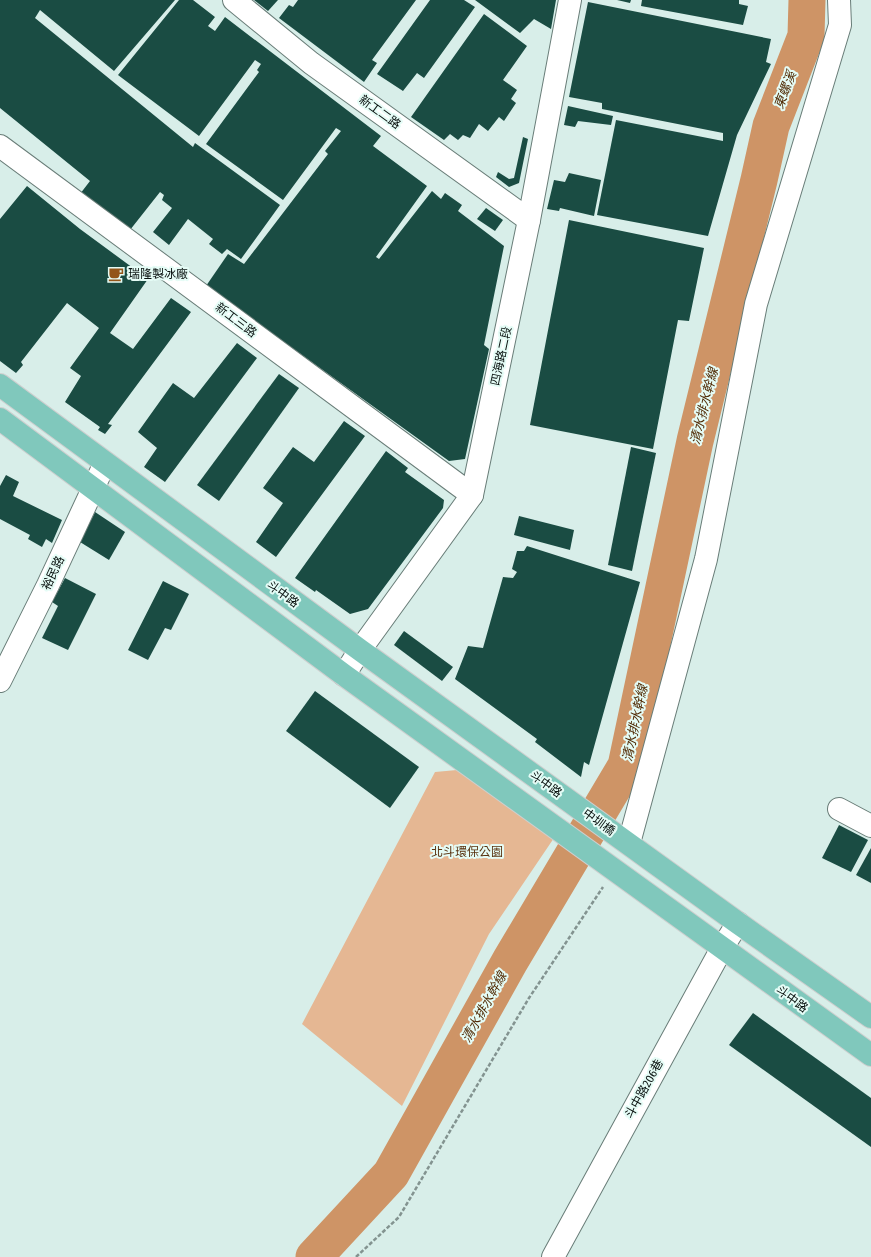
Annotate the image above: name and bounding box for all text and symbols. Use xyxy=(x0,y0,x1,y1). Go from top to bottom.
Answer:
water label: 東螺溪 xyxy=(771,67,800,111)
street label: 新工二路 xyxy=(356,92,404,132)
cafe icon: 瑞隆製冰廠 xyxy=(107,265,125,283)
place label: 瑞隆製冰廠 xyxy=(128,267,188,281)
street label: 新工三路 xyxy=(213,300,259,340)
street label: 四海路二段 xyxy=(488,325,514,387)
water label: 清水排水幹線 xyxy=(687,364,721,446)
street label: 裕民路 xyxy=(39,554,67,592)
street label: 斗中路 xyxy=(264,578,302,610)
water label: 清水排水幹線 xyxy=(620,681,651,763)
street label: 斗中路 xyxy=(527,768,565,800)
street label: 中圳橋 xyxy=(580,806,618,838)
park label: 北斗環保公園 xyxy=(431,845,503,859)
water label: 清水排水幹線 xyxy=(459,968,510,1045)
street label: 斗中路 xyxy=(773,983,811,1015)
street label: 斗中路206巷 xyxy=(622,1057,666,1121)

